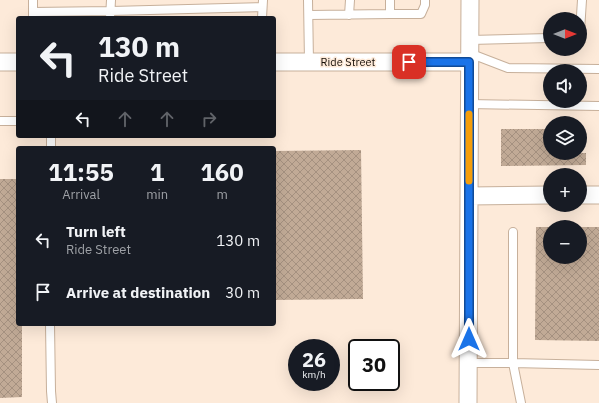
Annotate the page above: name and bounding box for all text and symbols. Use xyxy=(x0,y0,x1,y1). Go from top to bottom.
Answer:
north arrow xyxy=(543,12,587,56)
map controls xyxy=(543,12,587,264)
text: 130 m xyxy=(98,28,180,65)
icon: left xyxy=(32,32,84,84)
pin xyxy=(392,45,426,79)
icon: arrive xyxy=(398,51,420,73)
street label: Ride Street xyxy=(321,55,376,69)
text: Ride Street xyxy=(98,64,188,87)
button: sound xyxy=(543,64,587,108)
icon: left xyxy=(72,108,94,130)
icon: ahead xyxy=(114,108,136,130)
icon: ahead xyxy=(156,108,178,130)
icon: right xyxy=(198,108,220,130)
button: layers xyxy=(543,116,587,160)
text: 11:55 xyxy=(48,156,114,188)
text: 1 xyxy=(150,156,164,188)
text: 160 xyxy=(200,156,244,188)
button: + xyxy=(543,168,587,212)
text: Arrival xyxy=(62,186,100,203)
text: min xyxy=(146,186,168,203)
text: m xyxy=(216,186,228,203)
button: − xyxy=(543,220,587,264)
text: Turn left xyxy=(66,222,126,241)
icon: left xyxy=(32,229,54,251)
text: 130 m xyxy=(216,231,260,250)
text: Ride Street xyxy=(66,241,131,258)
icon: arrive xyxy=(32,281,54,303)
text: Arrive at destination xyxy=(66,283,210,302)
text: 30 m xyxy=(225,283,260,302)
position arrow xyxy=(448,318,490,360)
speed limit sign: 30 xyxy=(348,339,400,391)
text: 26 xyxy=(302,346,326,373)
text: km/h xyxy=(302,368,326,381)

